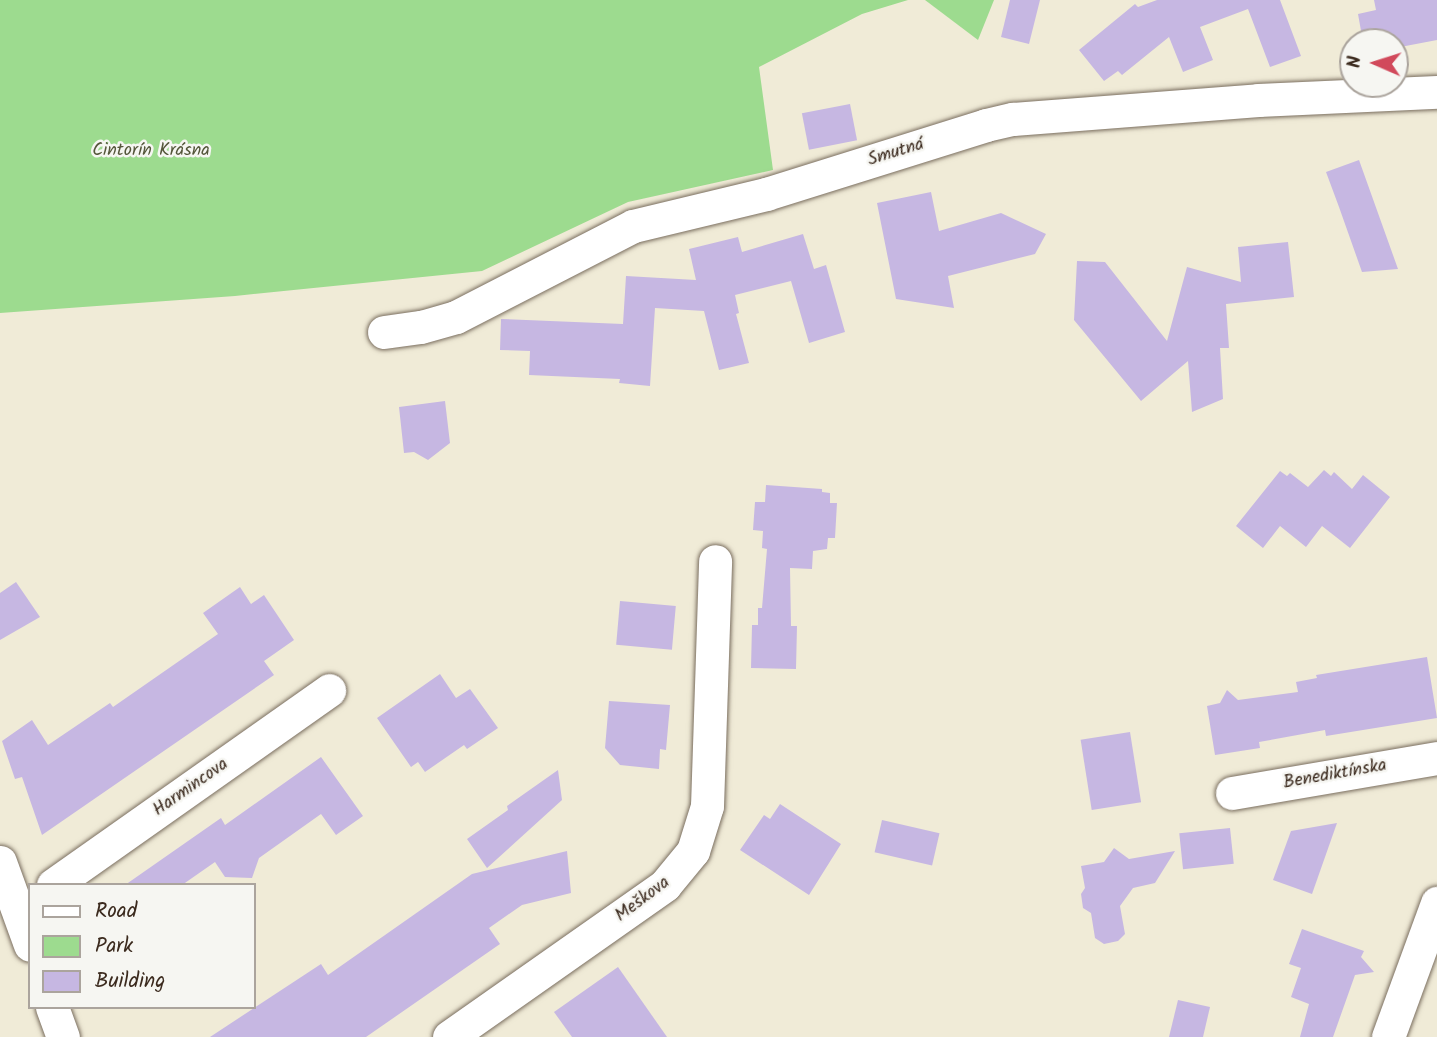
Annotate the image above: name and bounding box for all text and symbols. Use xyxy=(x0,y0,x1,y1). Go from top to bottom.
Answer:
north arrow xyxy=(1339,28,1409,98)
text: N xyxy=(1340,55,1370,69)
street label: Smutná xyxy=(865,134,927,172)
park label: Cintorín Krásna xyxy=(92,140,210,162)
street label: Harmincova xyxy=(149,754,233,822)
street label: Benediktínska xyxy=(1282,755,1388,795)
street label: Meškova xyxy=(612,873,674,927)
legend xyxy=(28,883,256,1009)
text: Road xyxy=(95,895,137,928)
text: Park xyxy=(95,930,133,963)
text: Building xyxy=(95,965,165,998)

